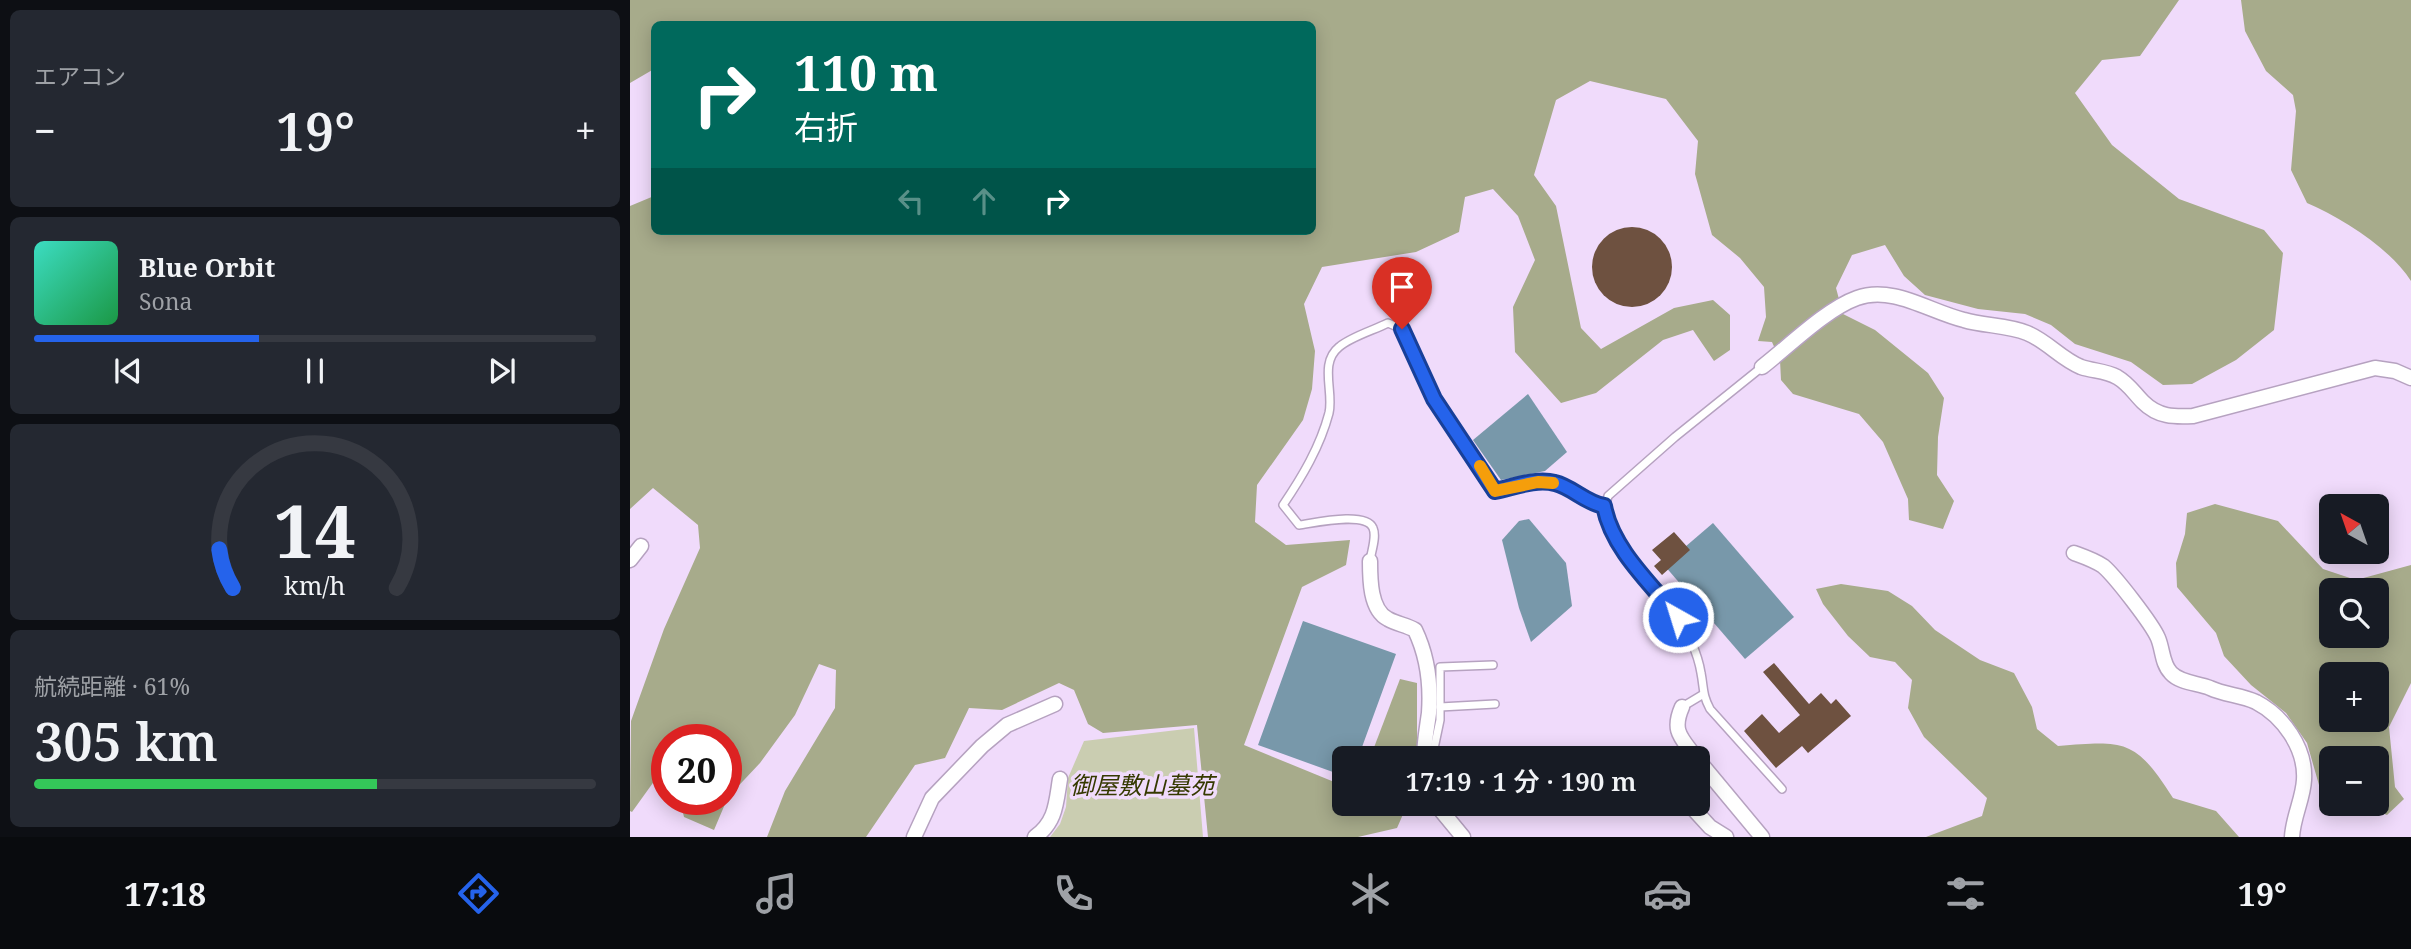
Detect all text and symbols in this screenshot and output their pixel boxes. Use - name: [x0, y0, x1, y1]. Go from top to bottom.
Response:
- text: 110 m: [794, 39, 938, 105]
- icon: right: [679, 49, 770, 140]
- text: エアコン: [34, 60, 126, 92]
- text: 19°: [276, 95, 355, 166]
- text: −: [34, 104, 56, 156]
- text: +: [575, 104, 596, 156]
- text: 右折: [794, 105, 858, 148]
- icon: left: [892, 182, 930, 220]
- icon: ahead: [965, 182, 1003, 220]
- icon: right: [1038, 182, 1076, 220]
- text: Blue Orbit: [139, 249, 275, 285]
- pin: [1372, 257, 1432, 329]
- icon: arrive: [1383, 268, 1421, 306]
- text: Sona: [139, 285, 193, 317]
- icon: previous: [109, 352, 147, 390]
- icon: pause: [296, 352, 334, 390]
- icon: next: [483, 352, 521, 390]
- text: 14: [274, 480, 356, 579]
- north arrow: [2319, 494, 2389, 564]
- map controls: [2319, 494, 2389, 816]
- text: km/h: [284, 568, 346, 602]
- button: search: [2319, 578, 2389, 648]
- position arrow: [1641, 580, 1715, 654]
- button: +: [2319, 662, 2389, 732]
- text: 航続距離 · 61%: [34, 670, 190, 702]
- text: 305 km: [34, 705, 218, 776]
- speed limit sign: 20: [651, 724, 742, 815]
- button: −: [2319, 746, 2389, 816]
- text: 17:19 · 1 分 · 190 m: [1405, 763, 1637, 799]
- park label: 御屋敷山墓苑: [1070, 768, 1218, 801]
- icon: directions: [454, 869, 503, 918]
- icon: music: [752, 869, 801, 918]
- icon: phone: [1049, 869, 1098, 918]
- icon: climate: [1346, 869, 1395, 918]
- icon: car: [1643, 869, 1692, 918]
- icon: filters: [1941, 869, 1990, 918]
- text: 17:18: [124, 872, 206, 915]
- text: 19°: [2238, 872, 2287, 915]

